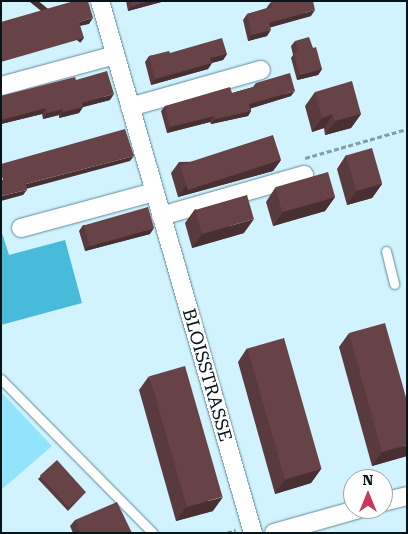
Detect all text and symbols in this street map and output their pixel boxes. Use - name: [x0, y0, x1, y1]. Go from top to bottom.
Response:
- street label: BLOISSTRASSE: [178, 306, 236, 444]
- north arrow: [343, 469, 393, 519]
- text: N: [363, 472, 373, 488]

